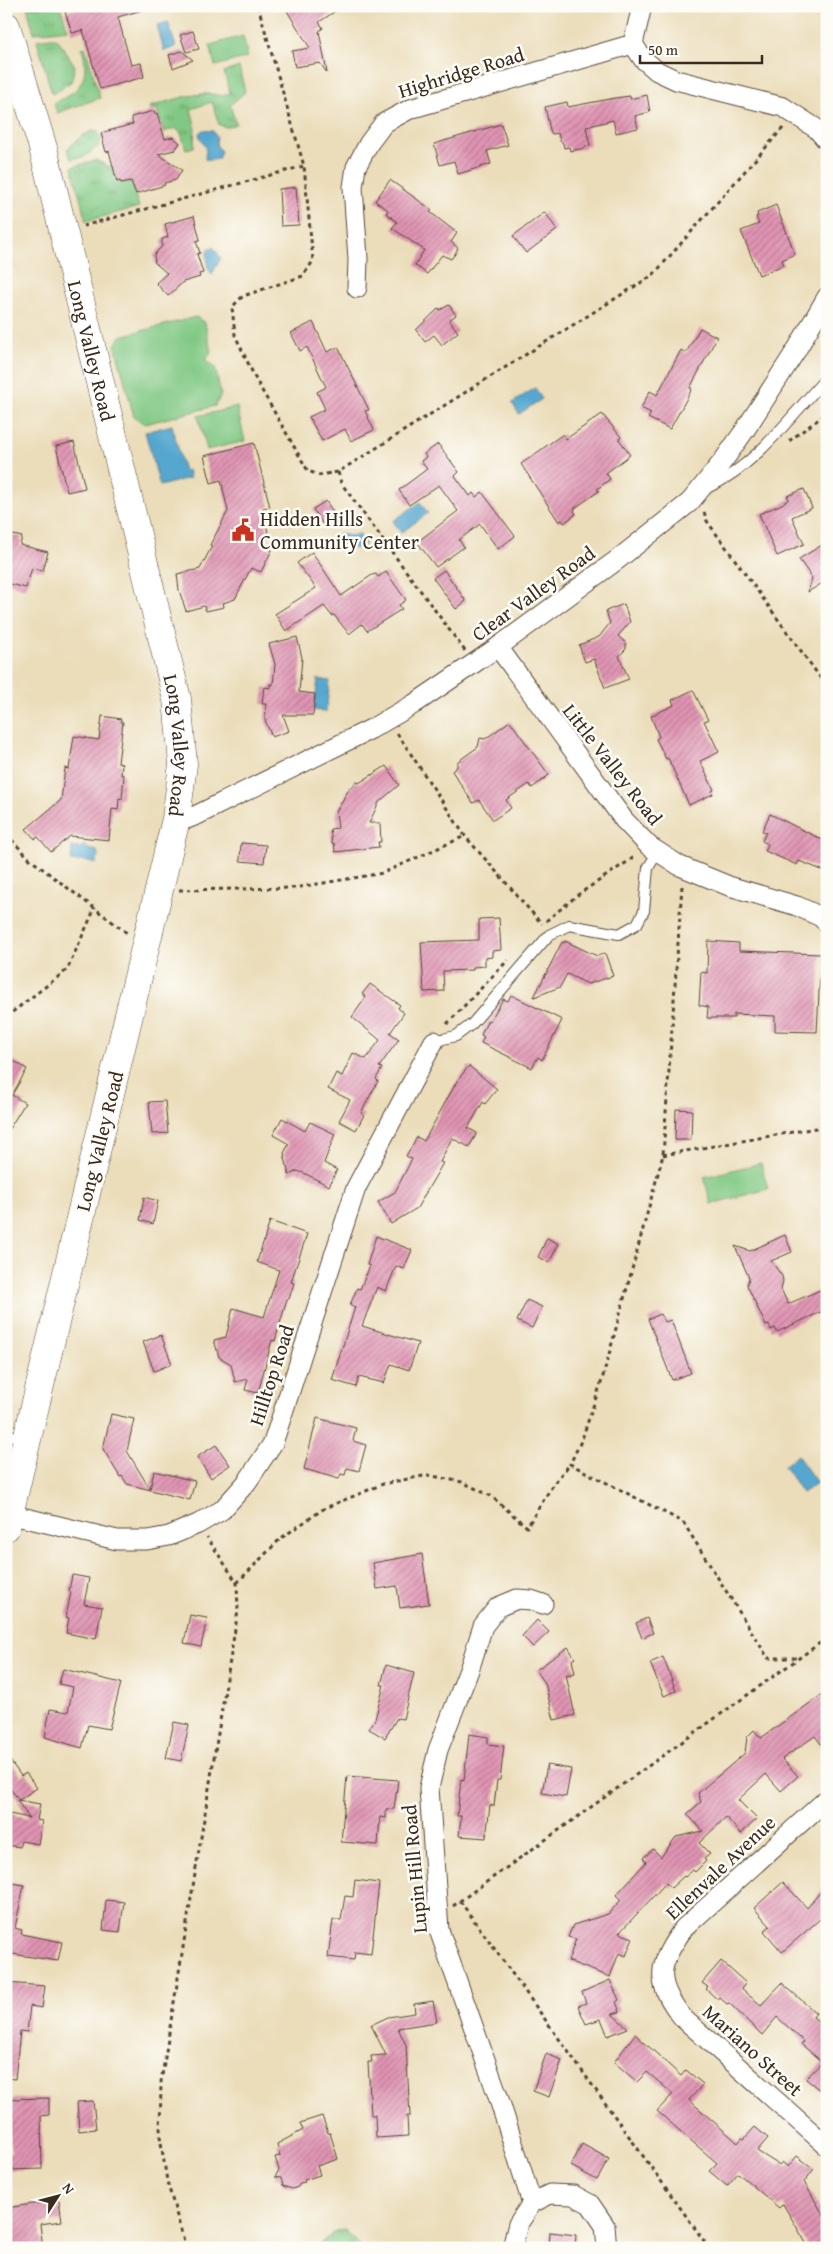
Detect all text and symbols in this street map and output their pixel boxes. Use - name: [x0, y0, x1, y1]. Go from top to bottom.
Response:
- scale bar: [640, 32, 763, 64]
- street label: Highridge Road: [395, 39, 528, 105]
- text: 50 m: [648, 39, 679, 60]
- street label: Long Valley Road: [61, 277, 123, 424]
- place label: Hidden Hills Community Center: [260, 504, 419, 556]
- public building icon: Hidden Hills Community Center: [230, 517, 256, 543]
- street label: Clear Valley Road: [465, 538, 601, 648]
- street label: Long Valley Road: [157, 671, 198, 819]
- street label: Little Valley Road: [556, 697, 670, 831]
- street label: Long Valley Road: [68, 1067, 131, 1214]
- street label: Hilltop Road: [241, 1321, 301, 1429]
- street label: Lupin Hill Road: [394, 1803, 434, 1935]
- street label: Ellenvale Avenue: [658, 1808, 782, 1926]
- street label: Mariano Street: [697, 1997, 809, 2103]
- north arrow: [32, 2172, 82, 2222]
- text: N: [58, 2179, 80, 2199]

